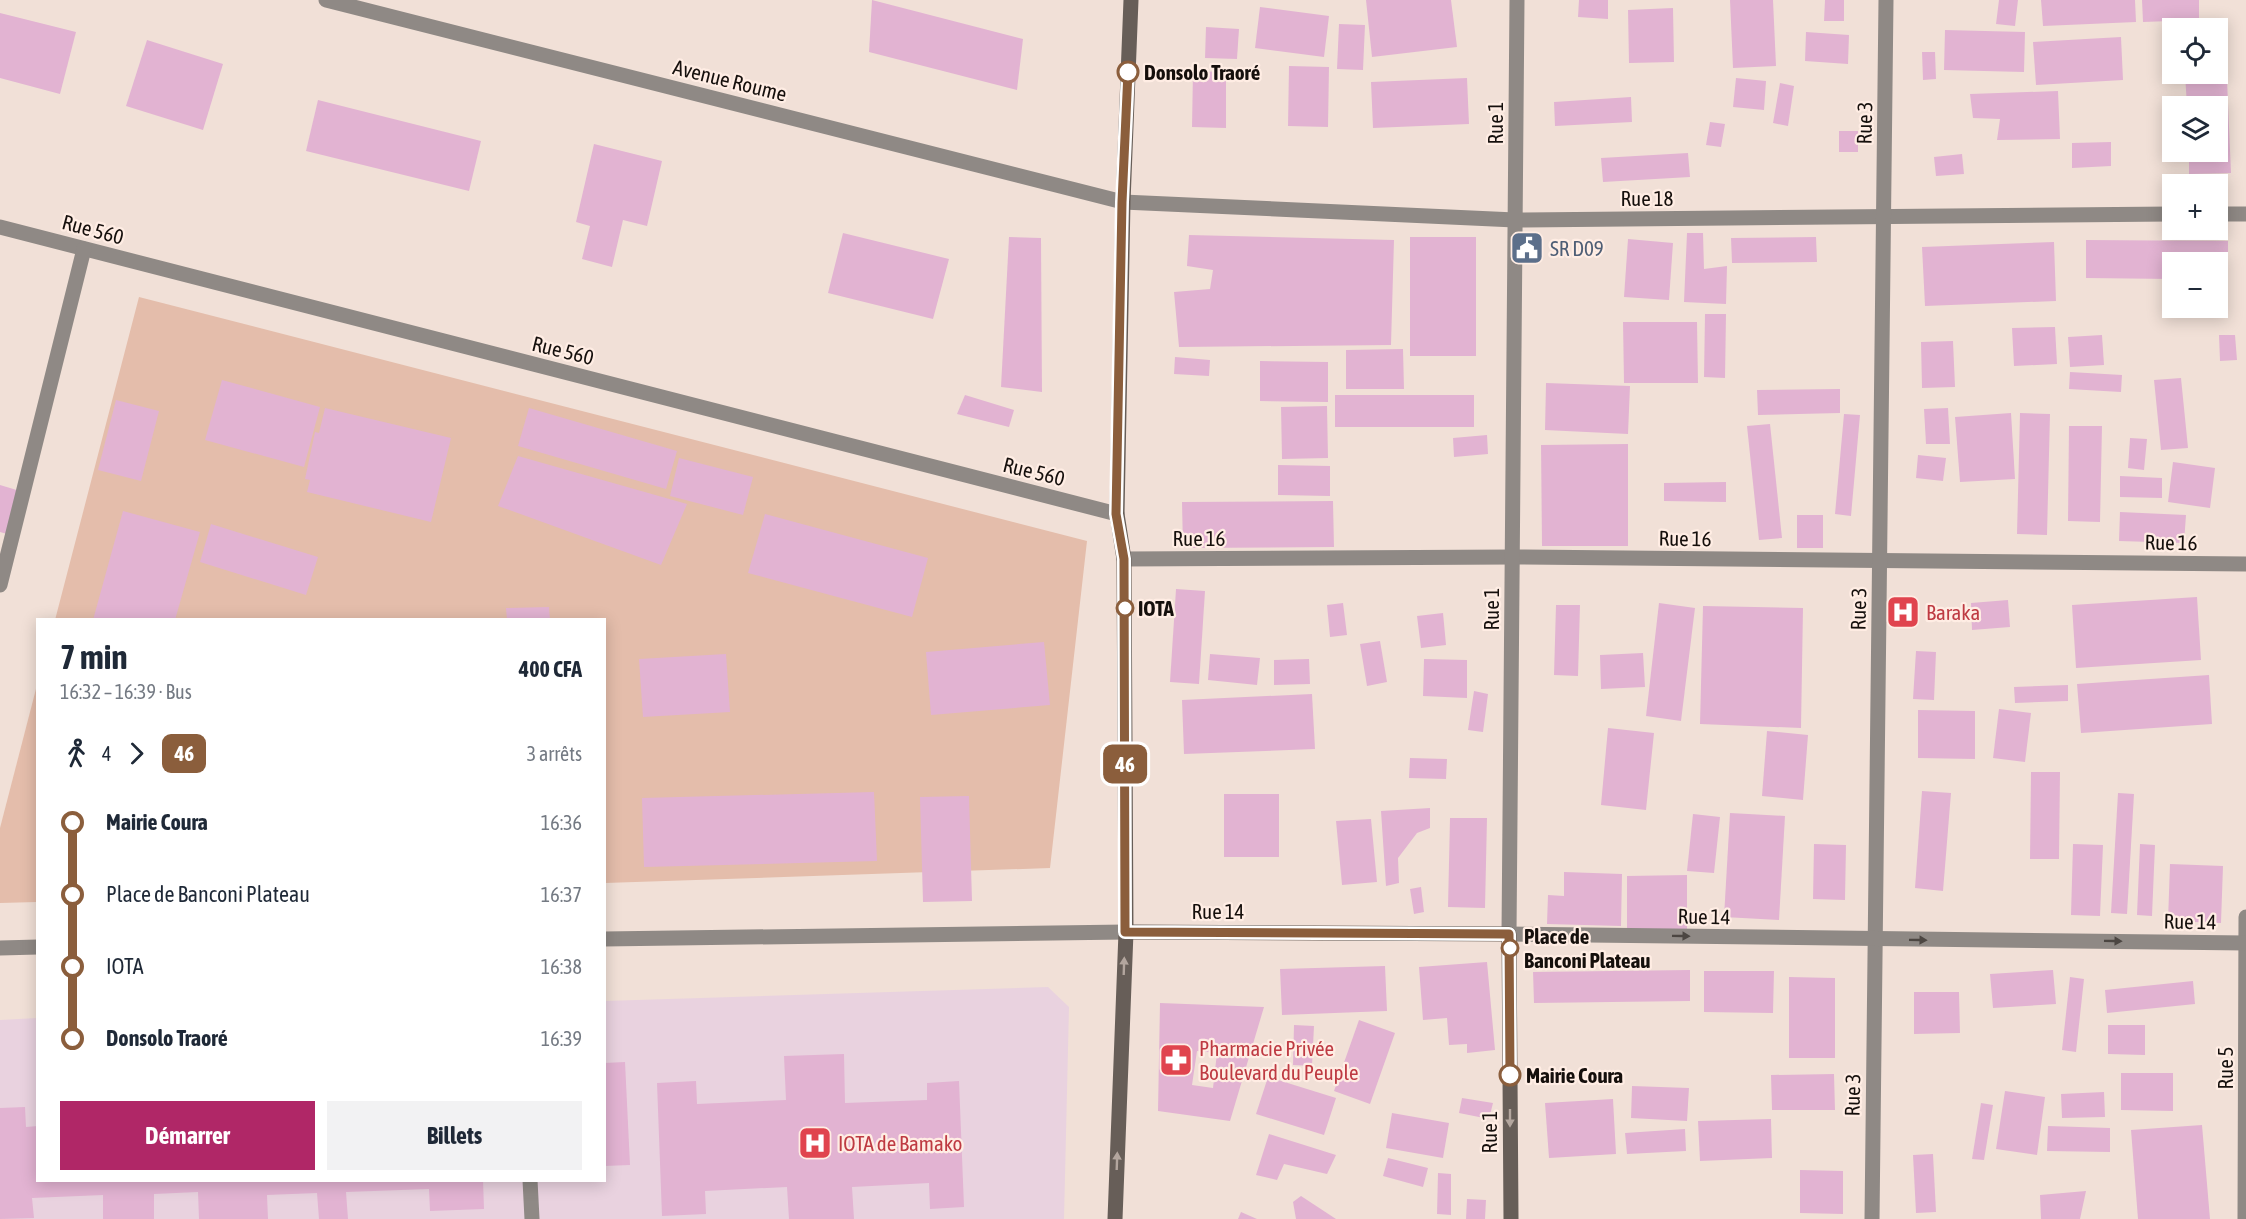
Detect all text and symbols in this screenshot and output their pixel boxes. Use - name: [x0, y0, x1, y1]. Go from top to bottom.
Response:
- map controls: [2162, 18, 2228, 318]
- button: locate: [2162, 18, 2228, 84]
- street label: Avenue Roume: [671, 54, 789, 106]
- place label: Donsolo Traoré: [1144, 60, 1260, 84]
- marker: Donsolo Traoré: [1117, 61, 1139, 83]
- button: layers: [2162, 96, 2228, 162]
- street label: Rue 3: [1852, 101, 1876, 145]
- street label: Rue 1: [1483, 102, 1507, 144]
- button: +: [2162, 174, 2228, 240]
- street label: Rue 18: [1621, 186, 1674, 210]
- street label: Rue 560: [60, 209, 126, 249]
- public building icon: SR D09: [1509, 230, 1545, 266]
- place label: SR D09: [1550, 236, 1604, 260]
- button: −: [2162, 252, 2228, 318]
- street label: Rue 560: [530, 331, 596, 369]
- street label: Rue 560: [1001, 452, 1067, 490]
- street label: Rue 16: [1173, 526, 1226, 550]
- street label: Rue 16: [1658, 526, 1712, 550]
- street label: Rue 16: [2144, 530, 2198, 554]
- street label: Rue 3: [1846, 587, 1870, 631]
- street label: Rue 1: [1479, 588, 1503, 630]
- hospital icon: Baraka: [1885, 594, 1921, 630]
- place label: IOTA: [1138, 596, 1175, 620]
- marker: IOTA: [1116, 599, 1134, 617]
- place label: Baraka: [1926, 600, 1980, 624]
- text: 7 min: [60, 638, 127, 676]
- text: 400 CFA: [519, 656, 582, 682]
- text: 16:32 – 16:39 · Bus: [60, 680, 192, 703]
- icon: walk: [60, 737, 93, 770]
- icon: forward: [120, 737, 153, 770]
- text: 46: [174, 741, 194, 765]
- text: 4: [102, 742, 111, 765]
- text: 3 arrêts: [527, 742, 582, 765]
- line badge: 46: [1098, 744, 1152, 783]
- text: 46: [1115, 752, 1135, 776]
- text: Mairie Coura: [106, 809, 208, 835]
- text: 16:36: [541, 811, 582, 834]
- text: Place de Banconi Plateau: [106, 881, 310, 907]
- text: 16:37: [541, 883, 582, 906]
- street label: Rue 14: [1192, 899, 1245, 923]
- street label: Rue 14: [1677, 904, 1731, 928]
- street label: Rue 14: [2163, 909, 2217, 933]
- place label: Place de Banconi Plateau: [1524, 924, 1650, 972]
- one-way arrow: [1672, 931, 1691, 941]
- one-way arrow: [1909, 935, 1928, 945]
- one-way arrow: [2104, 937, 2123, 946]
- marker: Place de Banconi Plateau: [1501, 939, 1519, 957]
- text: IOTA: [106, 953, 144, 979]
- text: 16:38: [541, 955, 582, 978]
- one-way arrow: [1120, 956, 1129, 975]
- text: Donsolo Traoré: [106, 1025, 228, 1051]
- text: 16:39: [541, 1027, 582, 1050]
- place label: Pharmacie Privée Boulevard du Peuple: [1199, 1036, 1358, 1084]
- pharmacy icon: Pharmacie Privée Boulevard du Peuple: [1158, 1042, 1194, 1078]
- street label: Rue 5: [2213, 1047, 2237, 1089]
- place label: Mairie Coura: [1526, 1063, 1623, 1087]
- marker: Mairie Coura: [1499, 1064, 1521, 1086]
- street label: Rue 3: [1840, 1073, 1864, 1117]
- button: Démarrer: [60, 1101, 315, 1170]
- button: Billets: [327, 1101, 582, 1170]
- one-way arrow: [1505, 1109, 1515, 1128]
- street label: Rue 1: [1477, 1111, 1501, 1153]
- hospital icon: IOTA de Bamako: [797, 1125, 833, 1161]
- place label: IOTA de Bamako: [838, 1131, 962, 1155]
- one-way arrow: [1112, 1151, 1122, 1170]

